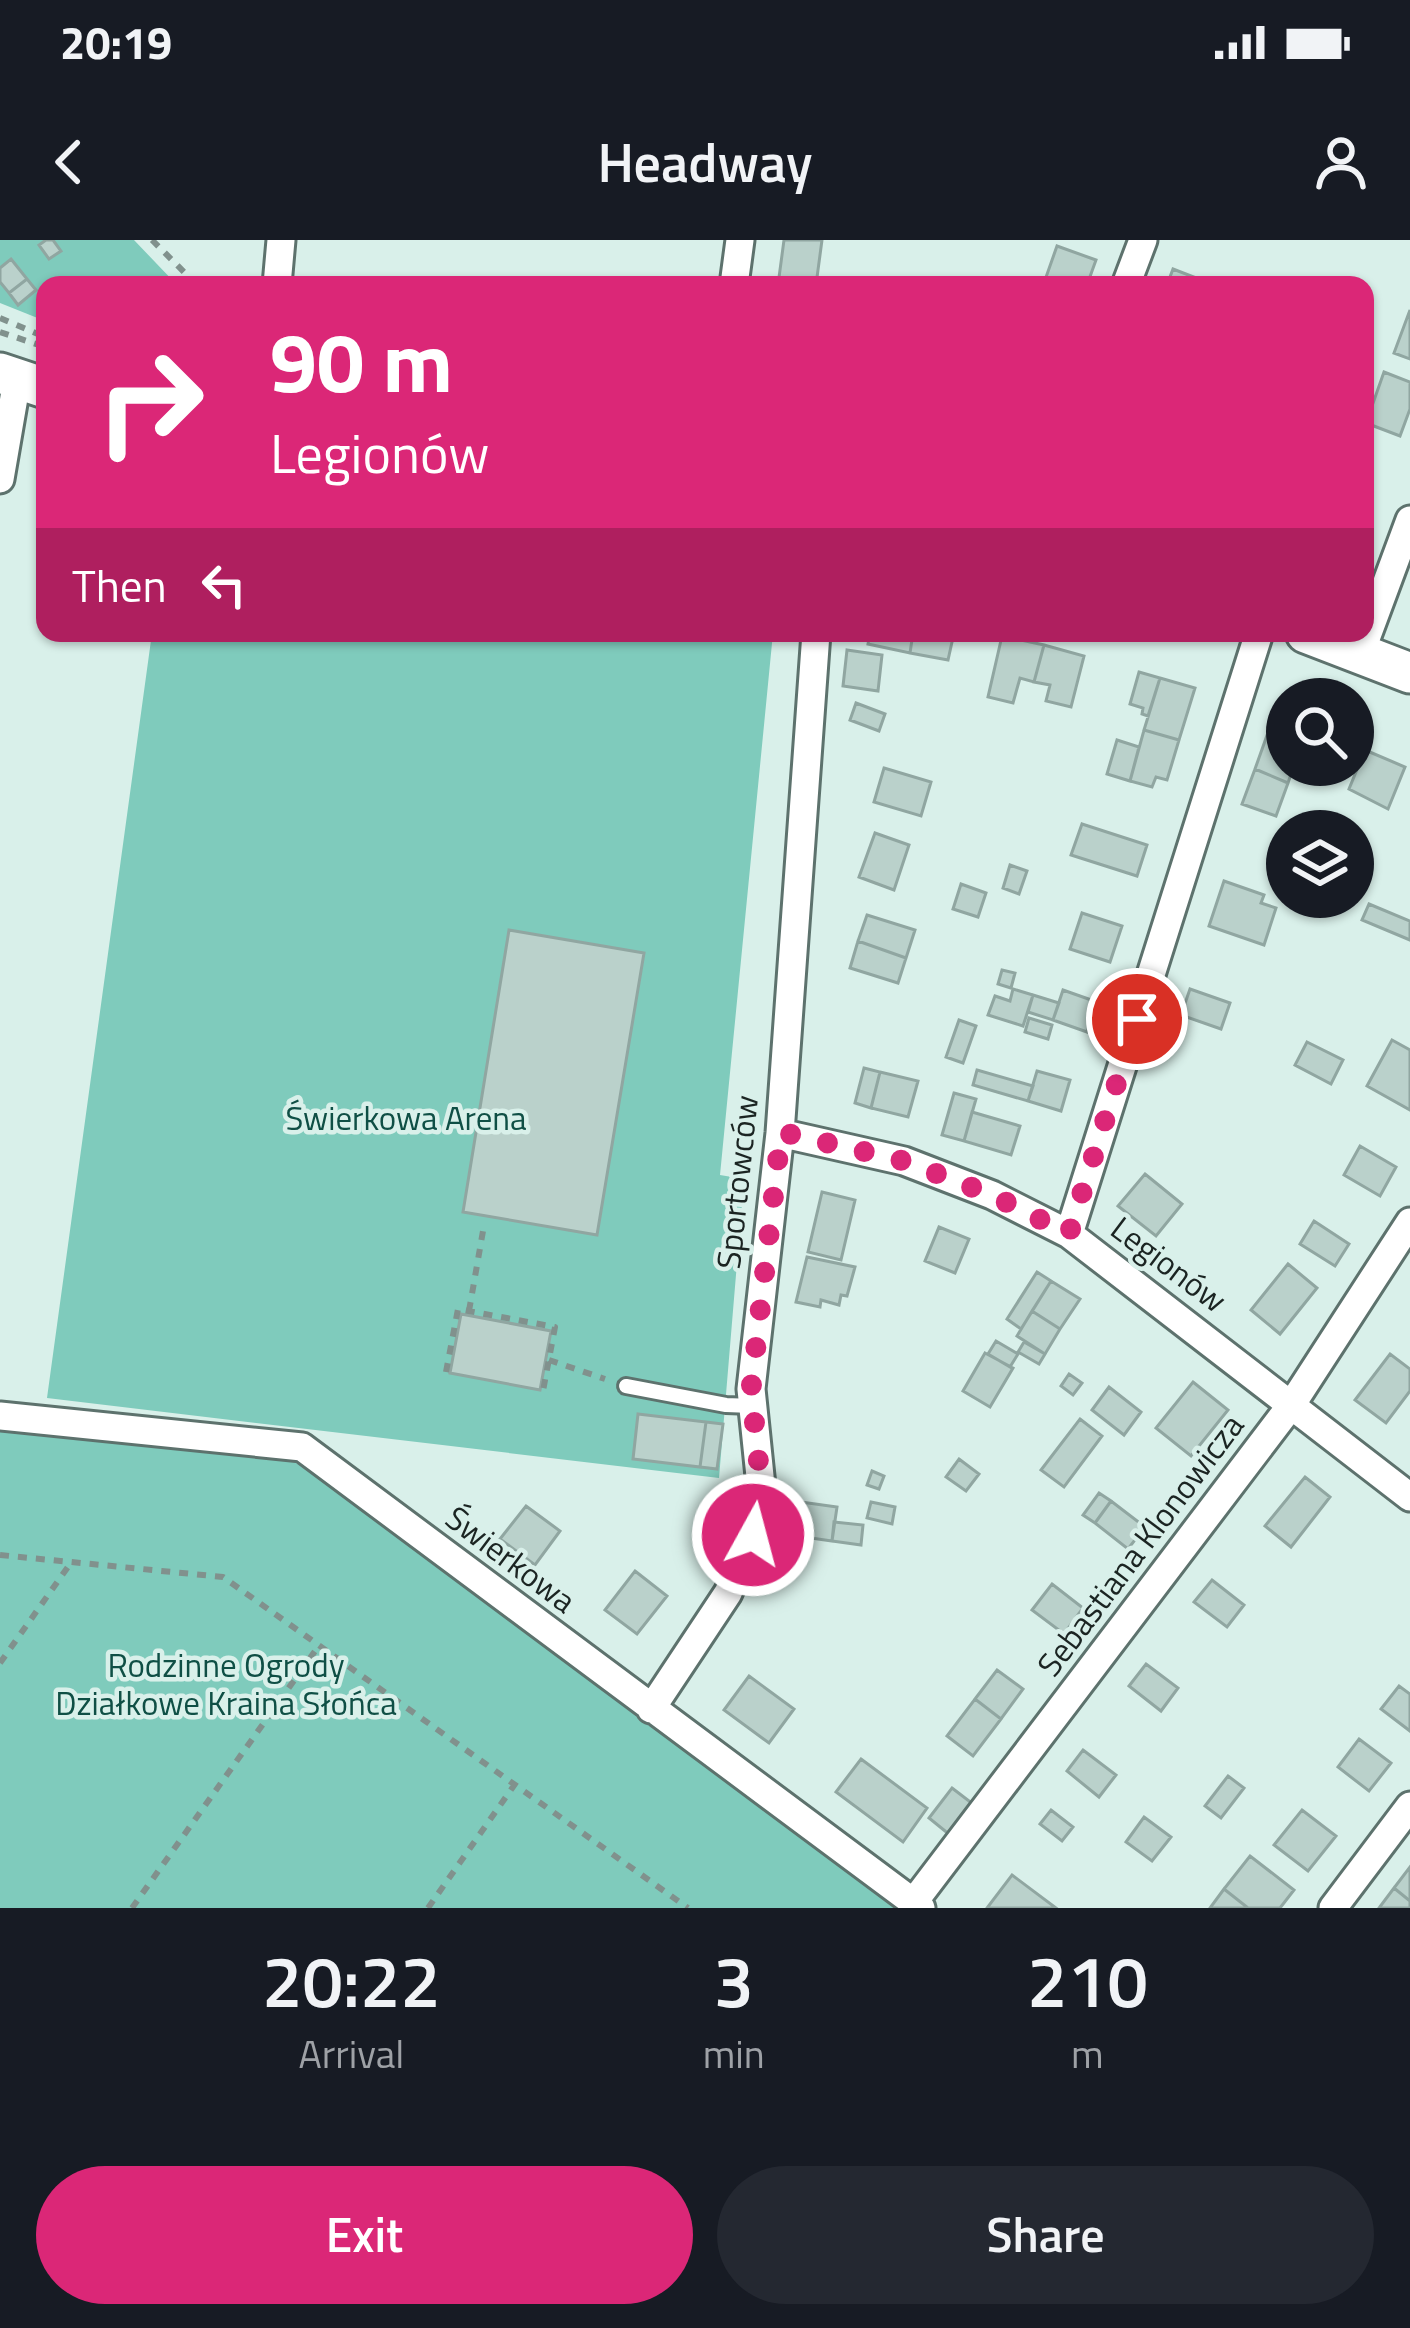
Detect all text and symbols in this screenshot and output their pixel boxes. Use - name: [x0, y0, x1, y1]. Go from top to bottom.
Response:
- text: 20:19: [60, 8, 172, 76]
- text: Headway: [597, 121, 813, 203]
- icon: back: [36, 129, 102, 195]
- icon: person: [1308, 129, 1374, 195]
- text: 90 m: [270, 297, 453, 425]
- icon: right: [72, 324, 228, 480]
- text: Legionów: [270, 412, 489, 494]
- text: Then: [72, 551, 167, 619]
- icon: left: [191, 552, 257, 618]
- map controls: [1266, 678, 1374, 918]
- button: search: [1266, 678, 1374, 786]
- button: layers: [1266, 810, 1374, 918]
- pin: [1086, 968, 1188, 1070]
- icon: arrive: [1104, 986, 1170, 1052]
- park label: Świerkowa Arena: [285, 1093, 527, 1143]
- street label: Sportowców: [703, 1093, 771, 1271]
- street label: Legionów: [1100, 1204, 1238, 1324]
- street label: Sebastiana Klonowicza: [1024, 1403, 1256, 1687]
- position arrow: [690, 1472, 816, 1598]
- street label: Świerkowa: [435, 1493, 587, 1625]
- park label: Rodzinne Ogrody Działkowe Kraina Słońca: [55, 1640, 397, 1728]
- text: 20:22: [262, 1925, 441, 2035]
- text: 3: [714, 1925, 754, 2035]
- text: 210: [1027, 1925, 1148, 2035]
- text: Arrival: [298, 2024, 404, 2083]
- text: min: [703, 2024, 765, 2083]
- text: m: [1071, 2024, 1104, 2083]
- button: Exit: [36, 2166, 693, 2304]
- button: Share: [717, 2166, 1374, 2304]

